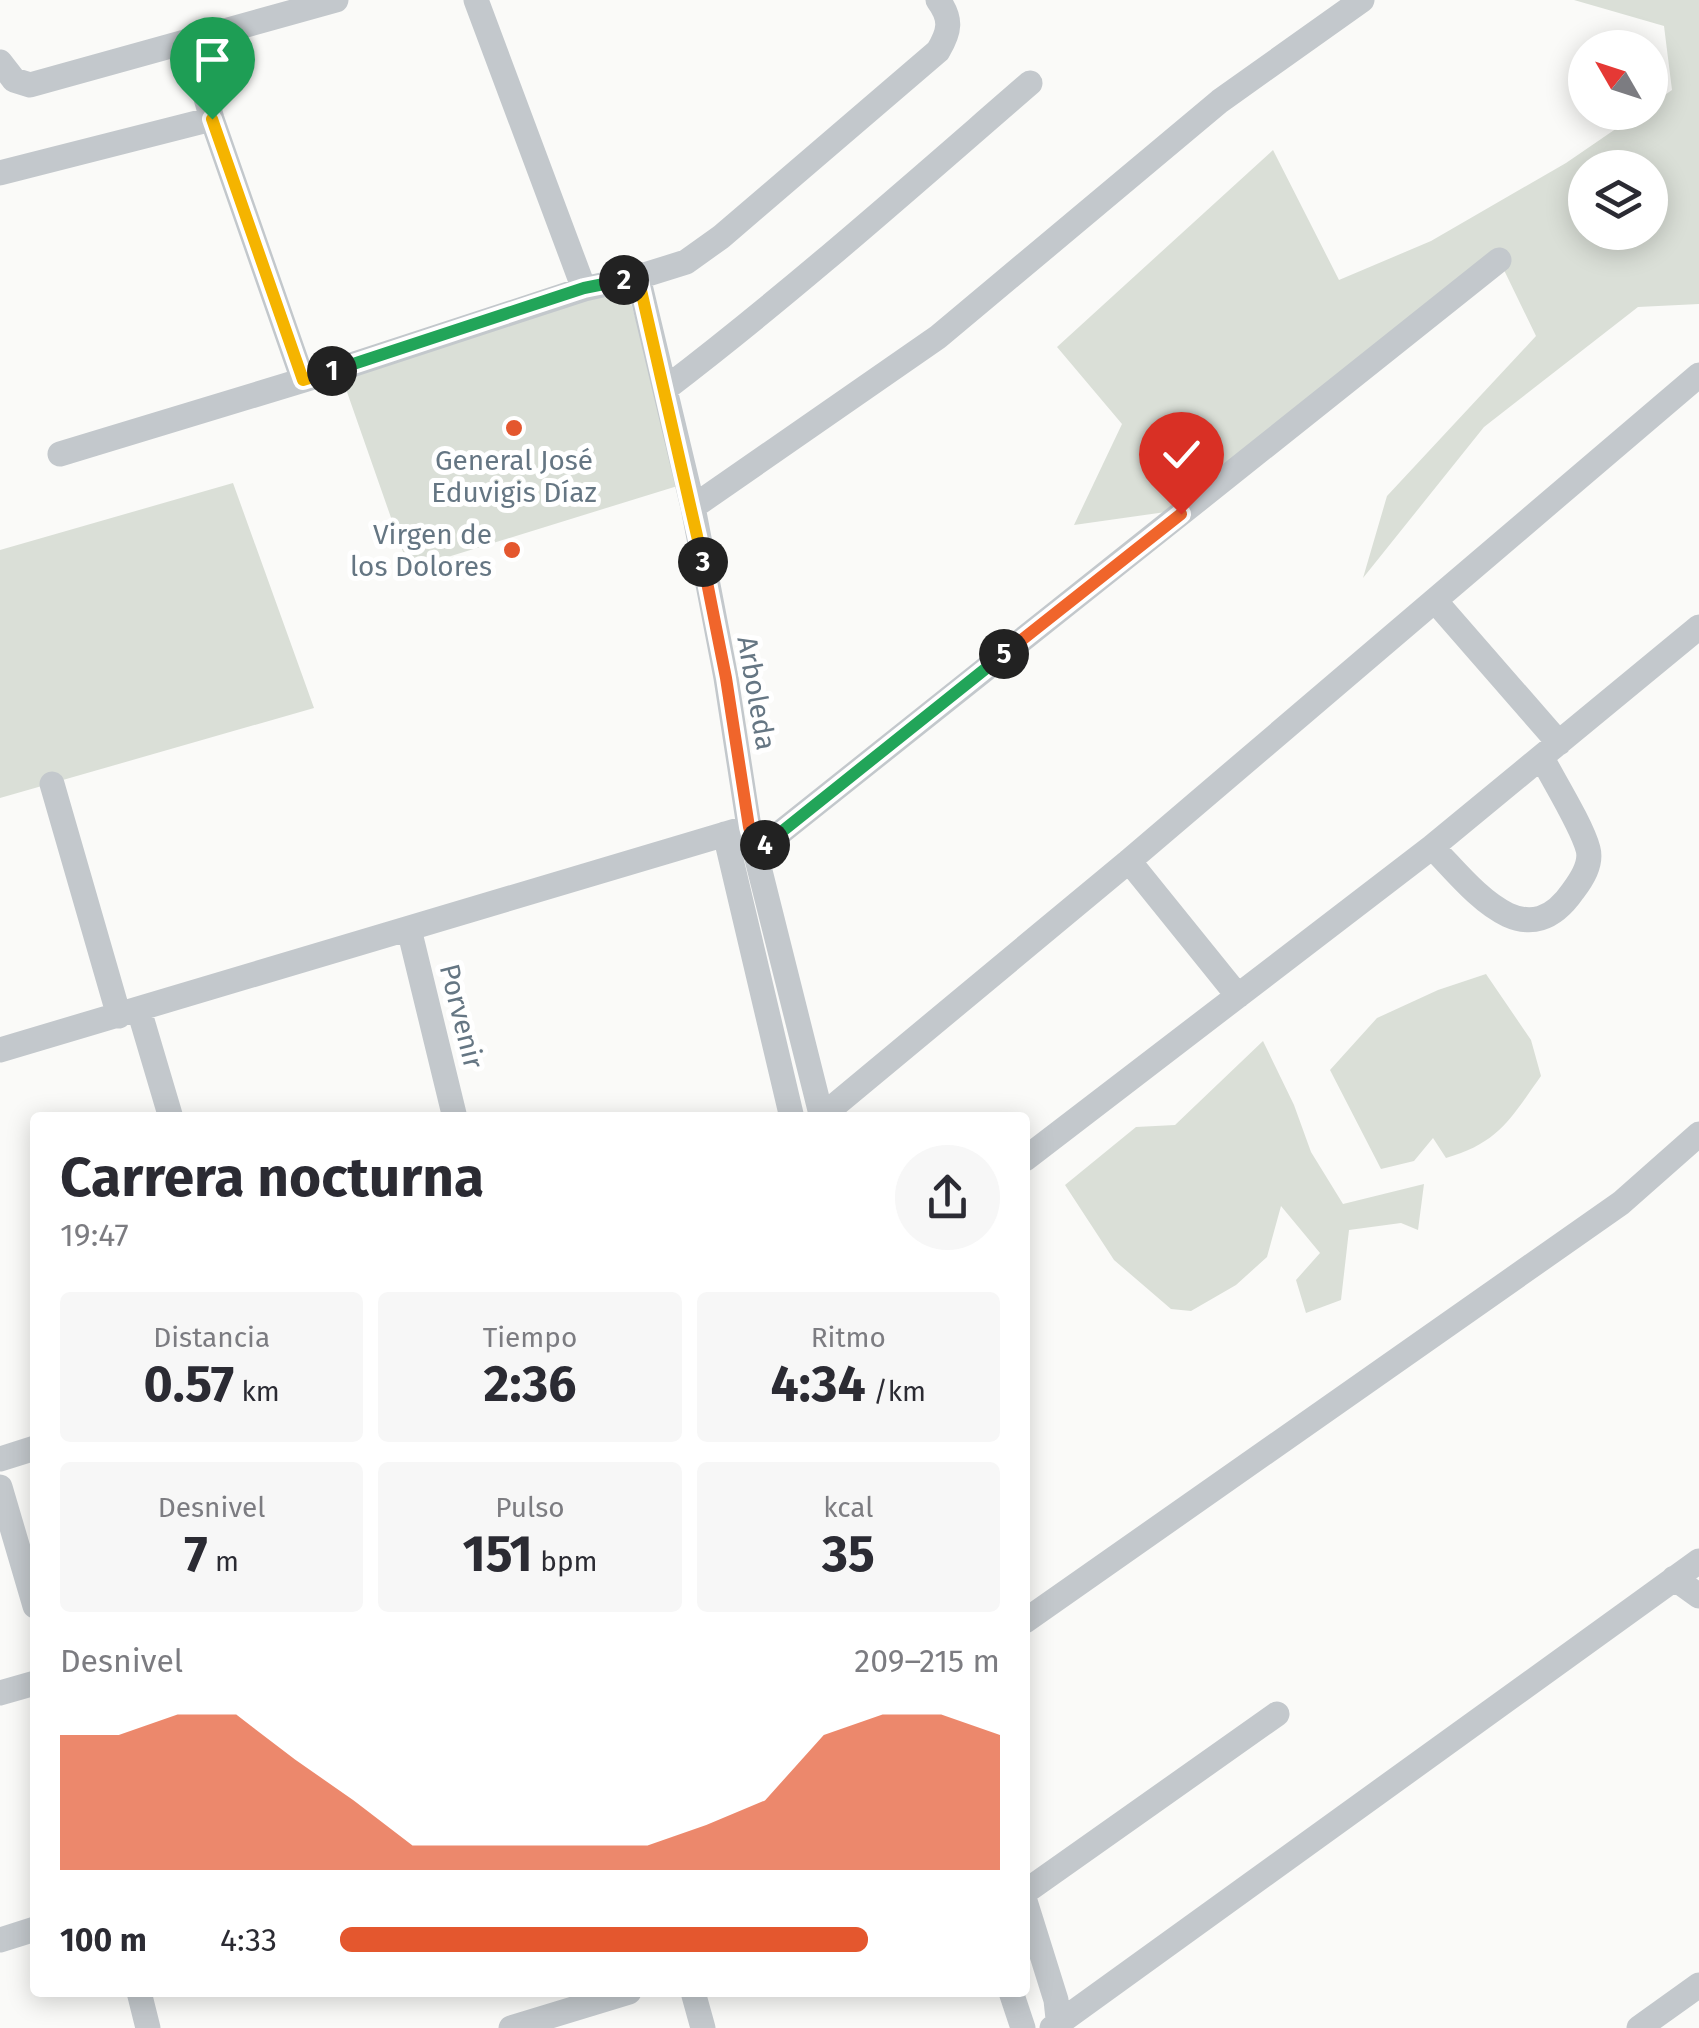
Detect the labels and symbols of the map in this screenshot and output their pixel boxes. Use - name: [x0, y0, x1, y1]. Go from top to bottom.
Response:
- pin: [170, 17, 255, 120]
- north arrow: [1568, 30, 1668, 130]
- pin: 2: [599, 255, 649, 305]
- pin: 1: [307, 346, 357, 396]
- pin: [1139, 412, 1224, 515]
- marker: General José Eduvigis Díaz: [503, 417, 525, 439]
- place label: General José Eduvigis Díaz: [431, 444, 597, 509]
- place label: Virgen de los Dolores: [350, 518, 492, 583]
- pin: 3: [678, 537, 728, 587]
- marker: Virgen de los Dolores: [501, 539, 523, 561]
- pin: 5: [979, 629, 1029, 679]
- street label: Arboleda: [730, 634, 783, 753]
- pin: 4: [740, 820, 790, 870]
- street label: Porvenir: [433, 960, 490, 1072]

